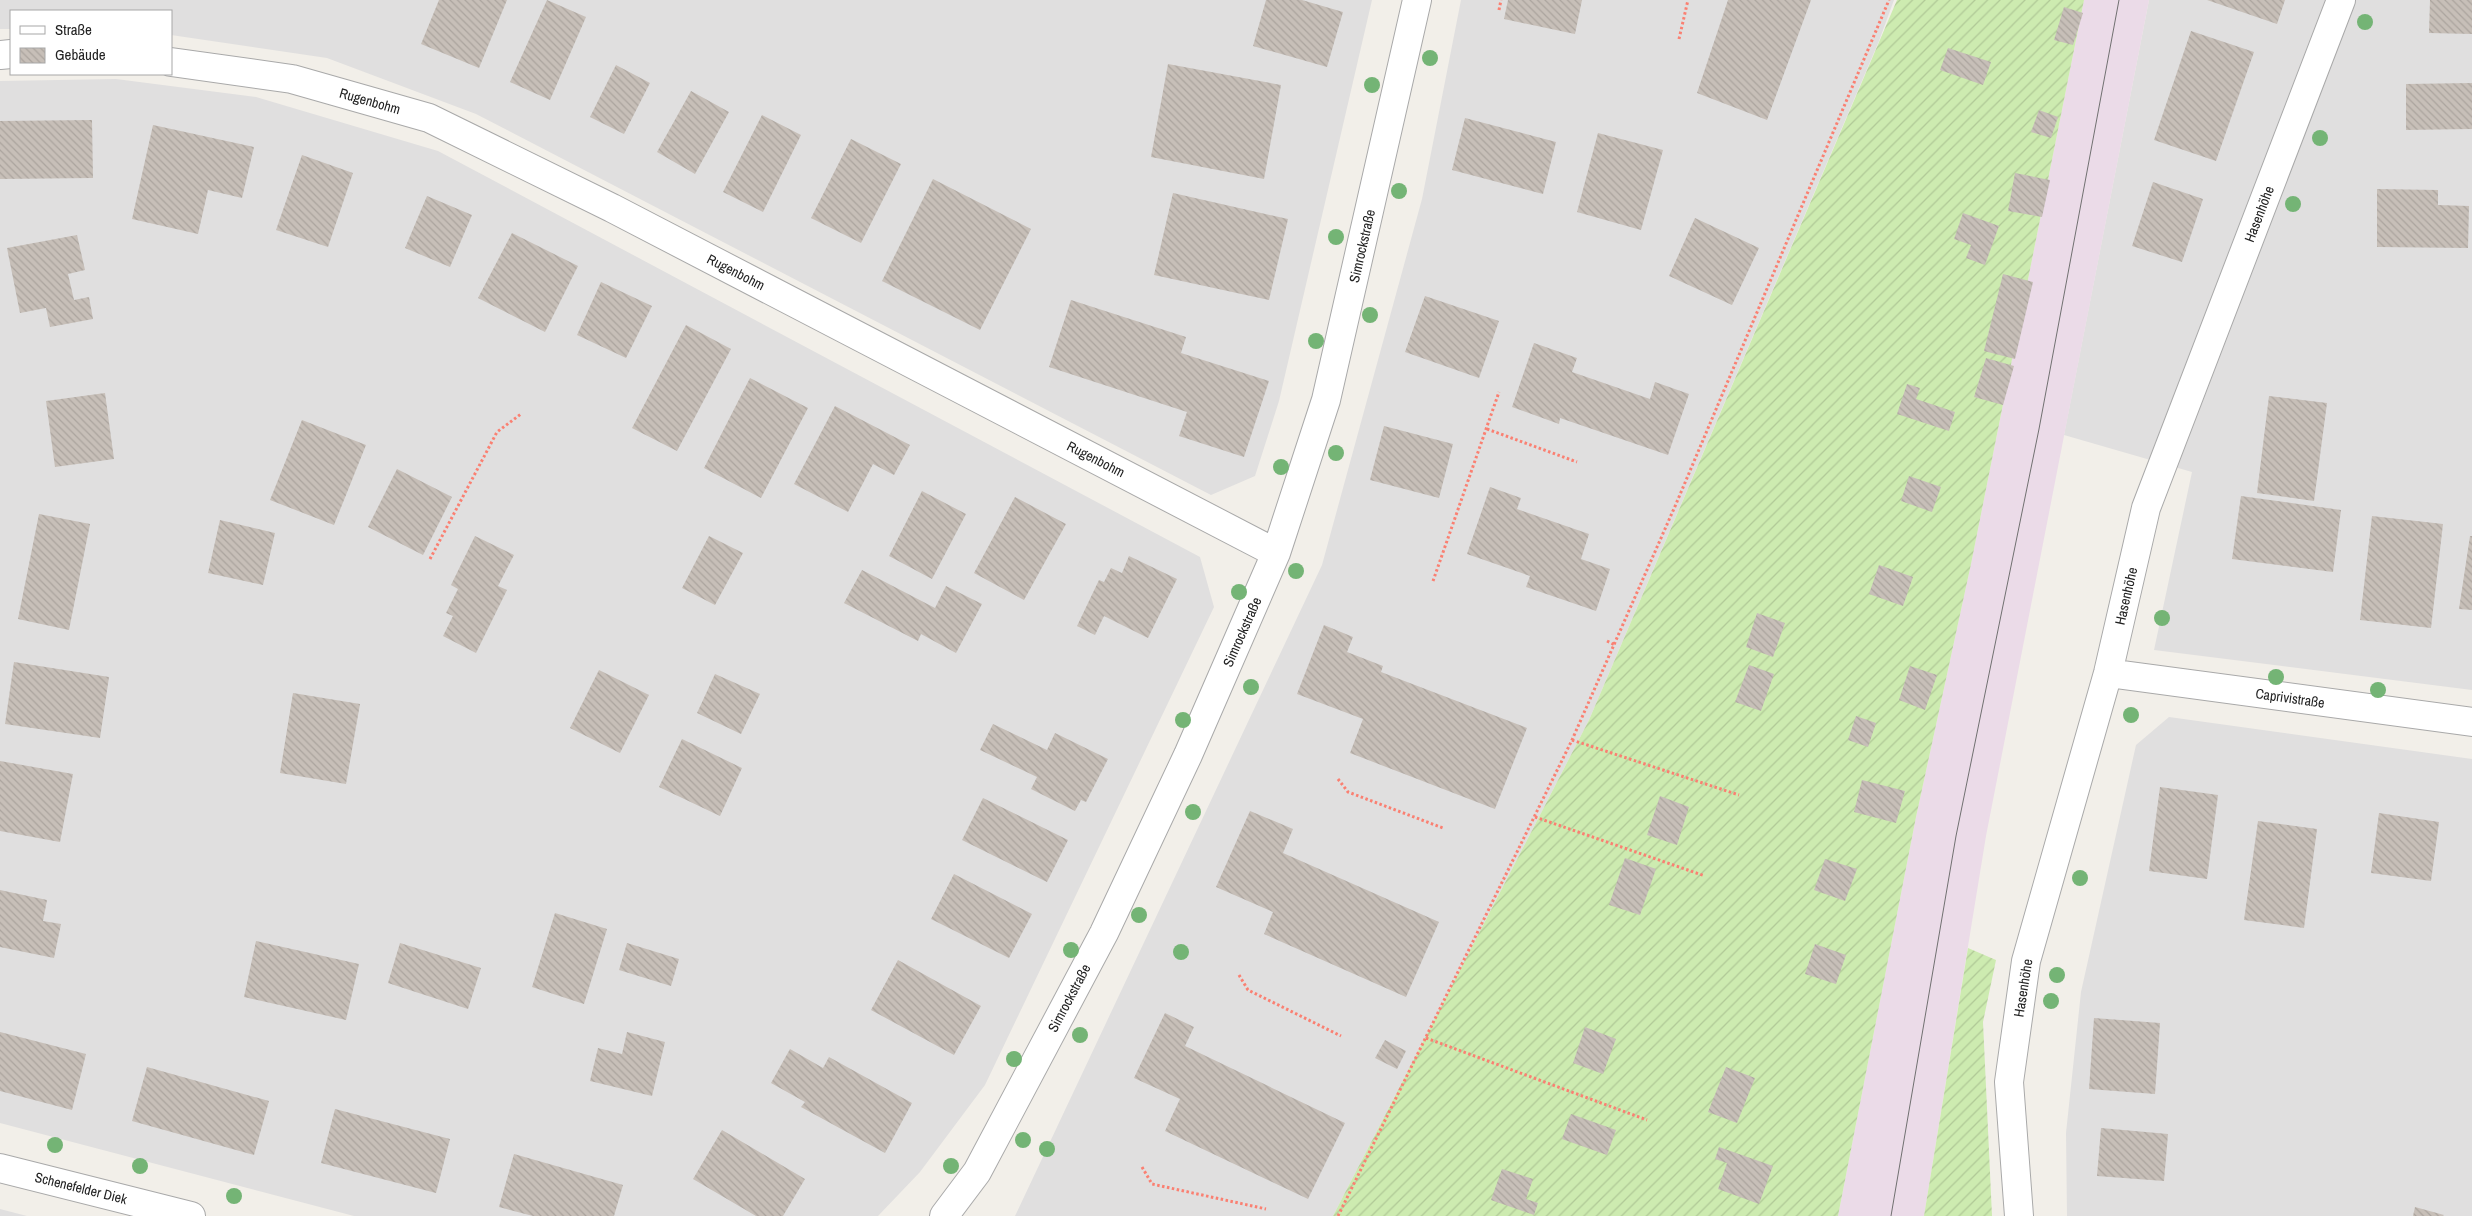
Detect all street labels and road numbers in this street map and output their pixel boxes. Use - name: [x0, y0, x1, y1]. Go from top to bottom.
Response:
- street label: Rugenbohm: [337, 84, 403, 118]
- street label: Hasenhöhe: [2240, 183, 2278, 245]
- street label: Simrockstraße: [1345, 208, 1379, 284]
- street label: Rugenbohm: [704, 250, 768, 294]
- street label: Rugenbohm: [1064, 437, 1128, 481]
- street label: Hasenhöhe: [2111, 565, 2141, 627]
- street label: Simrockstraße: [1219, 594, 1265, 670]
- street label: Caprivistraße: [2254, 684, 2326, 712]
- street label: Hasenhöhe: [2010, 958, 2036, 1018]
- street label: Simrockstraße: [1044, 961, 1094, 1035]
- street label: Schenefelder Diek: [33, 1168, 129, 1208]

